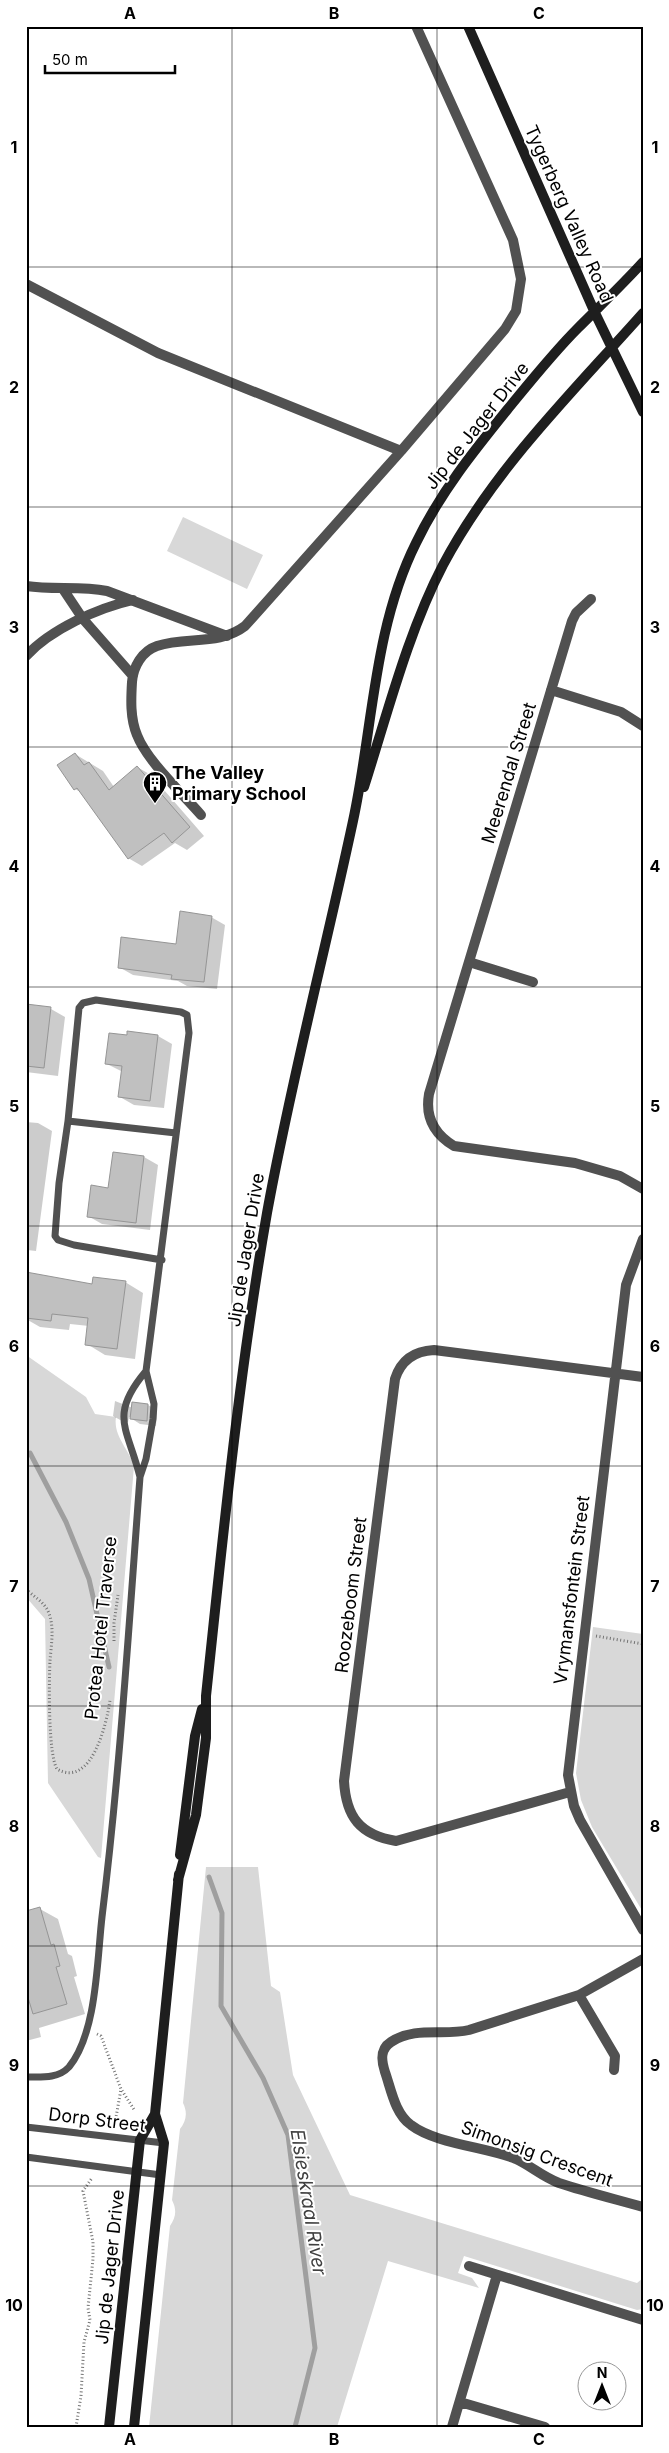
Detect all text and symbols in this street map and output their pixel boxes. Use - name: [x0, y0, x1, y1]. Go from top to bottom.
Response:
- text: A: [124, 3, 136, 23]
- text: B: [329, 3, 339, 23]
- text: C: [533, 3, 545, 23]
- scale bar: [45, 42, 175, 74]
- text: 50 m: [52, 50, 88, 69]
- street label: Tygerberg Valley Road: [521, 122, 618, 306]
- text: 1: [11, 137, 17, 157]
- text: 1: [652, 137, 658, 157]
- street label: Jip de Jager Drive: [420, 358, 533, 494]
- text: 2: [9, 377, 19, 397]
- text: 2: [650, 377, 660, 397]
- text: 3: [9, 617, 19, 637]
- text: 3: [650, 617, 660, 637]
- street label: Meerendal Street: [477, 700, 540, 846]
- place label: The Valley Primary School: [172, 762, 306, 804]
- building icon: The Valley Primary School: [142, 770, 168, 804]
- text: 4: [9, 856, 20, 876]
- text: 4: [650, 856, 661, 876]
- text: 5: [9, 1096, 19, 1116]
- text: 5: [650, 1096, 660, 1116]
- street label: Jip de Jager Drive: [223, 1171, 268, 1328]
- text: 6: [9, 1336, 19, 1356]
- text: 6: [650, 1336, 660, 1356]
- street label: Vrymansfontein Street: [549, 1494, 594, 1686]
- street label: Roozeboom Street: [331, 1516, 371, 1674]
- street label: Protea Hotel Traverse: [80, 1535, 121, 1721]
- text: 7: [9, 1576, 19, 1596]
- text: 7: [650, 1576, 660, 1596]
- text: 8: [9, 1816, 19, 1836]
- text: 8: [650, 1816, 660, 1836]
- text: 9: [9, 2055, 19, 2075]
- text: 9: [650, 2055, 660, 2075]
- street label: Dorp Street: [47, 2103, 147, 2136]
- street label: Simonsig Crescent: [458, 2116, 616, 2191]
- water label: Elsieskraal River: [286, 2127, 332, 2278]
- street label: Jip de Jager Drive: [91, 2188, 128, 2345]
- text: 10: [5, 2295, 23, 2315]
- text: 10: [646, 2295, 664, 2315]
- north arrow: [576, 2360, 626, 2410]
- text: N: [597, 2364, 607, 2381]
- text: A: [124, 2429, 136, 2449]
- text: B: [329, 2429, 339, 2449]
- text: C: [533, 2429, 545, 2449]

